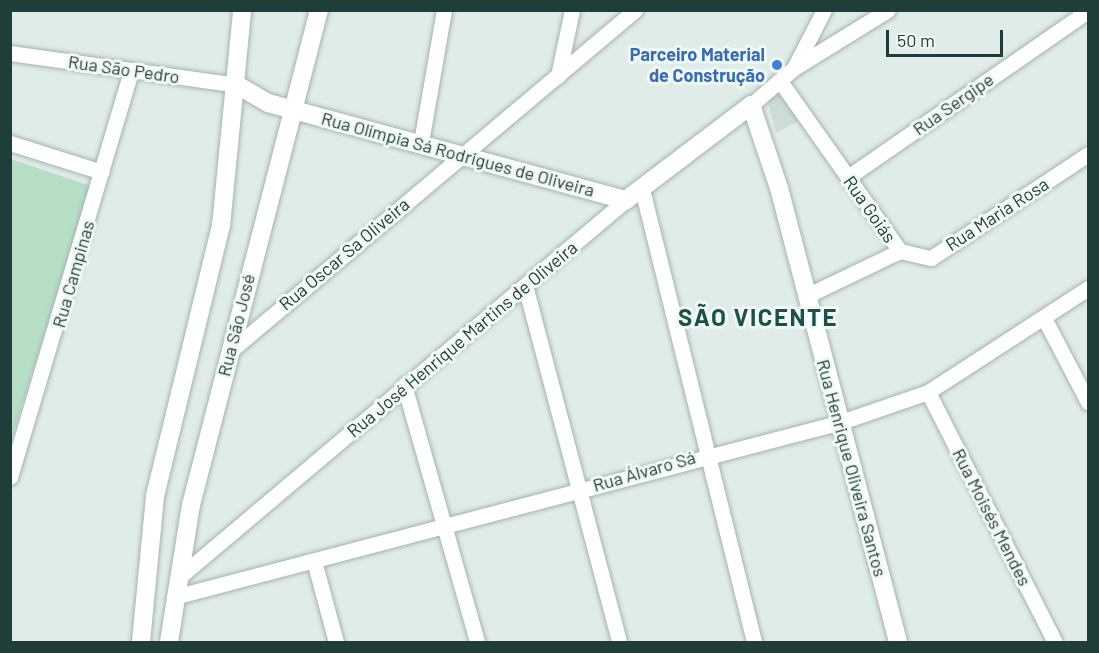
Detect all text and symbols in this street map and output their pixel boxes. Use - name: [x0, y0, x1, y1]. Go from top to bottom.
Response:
- scale bar: [889, 18, 1006, 56]
- text: 50 m: [897, 29, 935, 51]
- place label: Parceiro Material de Construção: [630, 44, 765, 86]
- street label: Rua São Pedro: [67, 50, 181, 88]
- marker: Parceiro Material de Construção: [770, 58, 784, 72]
- street label: Rua Sergipe: [908, 68, 998, 140]
- street label: Rua Olímpia Sá Rodrigues de Oliveira: [319, 107, 597, 201]
- street label: Rua Goiás: [839, 171, 901, 247]
- street label: Rua Maria Rosa: [942, 173, 1052, 255]
- street label: Rua Oscar Sa Oliveira: [274, 193, 414, 315]
- street label: Rua Campinas: [47, 218, 99, 330]
- street label: Rua José Henrique Martins de Oliveira: [343, 236, 581, 442]
- street label: Rua São José: [213, 272, 259, 378]
- district label: SÃO VICENTE: [678, 303, 838, 331]
- street label: Rua Henrique Oliveira Santos: [813, 357, 891, 579]
- street label: Rua Moisés Mendes: [948, 445, 1036, 589]
- street label: Rua Álvaro Sá: [590, 446, 698, 496]

